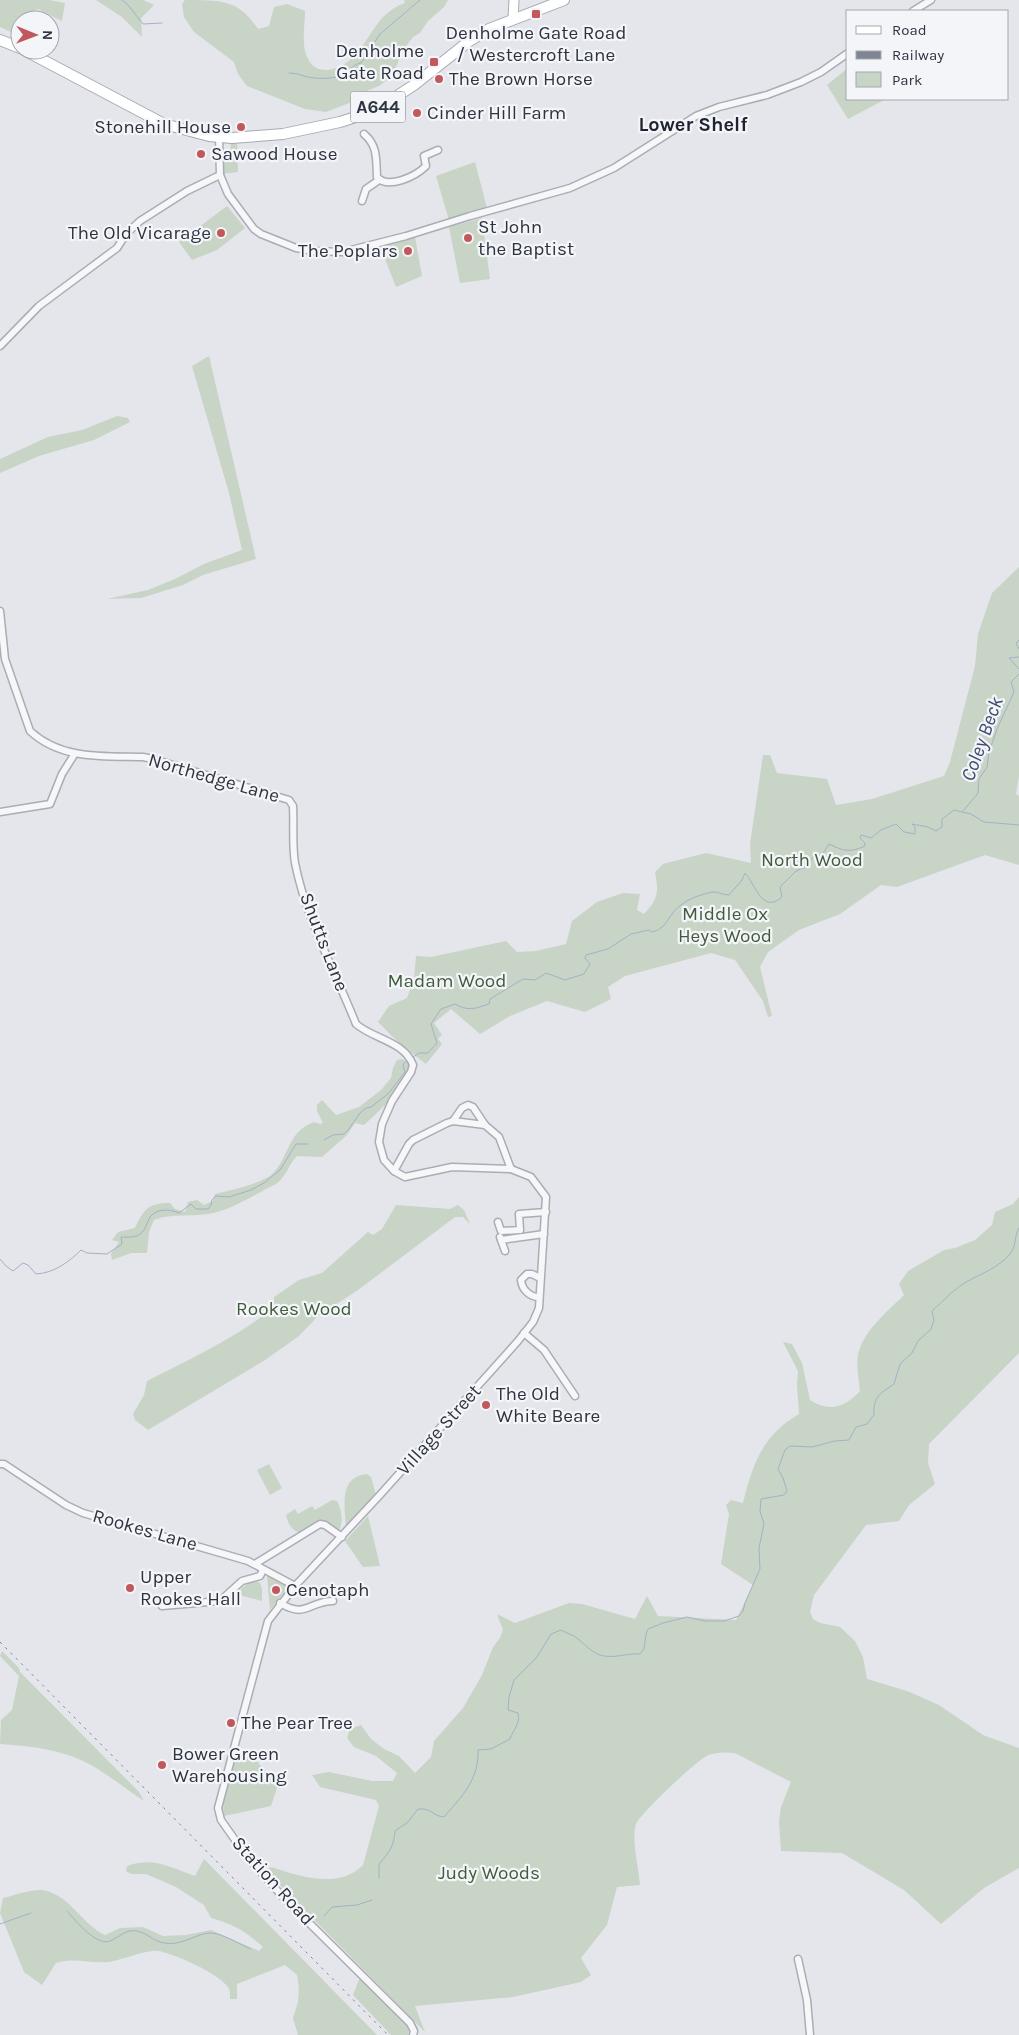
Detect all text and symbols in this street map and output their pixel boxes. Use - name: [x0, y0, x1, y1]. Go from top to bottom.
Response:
- marker: Denholme Gate Road / Westercroft Lane: [530, 8, 542, 20]
- north arrow: [10, 10, 60, 60]
- legend: [846, 10, 1009, 100]
- text: Road: [892, 21, 927, 39]
- place label: Denholme Gate Road / Westercroft Lane: [446, 22, 626, 66]
- text: N: [39, 30, 56, 40]
- place label: Denholme Gate Road: [336, 40, 424, 84]
- text: Railway: [892, 46, 944, 64]
- marker: Denholme Gate Road: [428, 56, 440, 68]
- place label: The Brown Horse: [449, 68, 593, 90]
- text: Park: [892, 71, 922, 89]
- marker: The Brown Horse: [433, 73, 445, 85]
- road number: A644: [350, 91, 406, 122]
- place label: Cinder Hill Farm: [427, 102, 566, 124]
- marker: Cinder Hill Farm: [411, 107, 423, 119]
- district label: Lower Shelf: [638, 113, 748, 136]
- place label: Stonehill House: [94, 116, 231, 138]
- marker: Stonehill House: [235, 121, 247, 133]
- place label: Sawood House: [211, 143, 338, 165]
- marker: Sawood House: [195, 148, 207, 160]
- place label: St John the Baptist: [478, 216, 574, 260]
- place label: The Old Vicarage: [68, 222, 211, 244]
- marker: The Old Vicarage: [215, 227, 227, 239]
- marker: St John the Baptist: [462, 232, 474, 244]
- place label: The Poplars: [298, 240, 398, 262]
- marker: The Poplars: [402, 245, 414, 257]
- water label: Coley Beck: [956, 693, 1008, 784]
- street label: Northedge Lane: [146, 749, 282, 807]
- park label: North Wood: [761, 849, 863, 871]
- street label: Shutts Lane: [295, 890, 353, 994]
- park label: Middle Ox Heys Wood: [678, 903, 772, 947]
- park label: Madam Wood: [388, 970, 506, 992]
- park label: Rookes Wood: [236, 1298, 352, 1320]
- street label: Village Street: [392, 1380, 486, 1480]
- place label: The Old White Beare: [496, 1383, 600, 1427]
- marker: The Old White Beare: [480, 1399, 492, 1411]
- street label: Rookes Lane: [90, 1505, 200, 1555]
- place label: Upper Rookes Hall: [140, 1566, 241, 1610]
- place label: Cenotaph: [286, 1579, 369, 1601]
- marker: Upper Rookes Hall: [124, 1582, 136, 1594]
- marker: Cenotaph: [270, 1584, 282, 1596]
- place label: The Pear Tree: [241, 1712, 353, 1734]
- marker: The Pear Tree: [225, 1717, 237, 1729]
- place label: Bower Green Warehousing: [172, 1743, 287, 1787]
- marker: Bower Green Warehousing: [156, 1759, 168, 1771]
- street label: Station Road: [227, 1832, 319, 1930]
- park label: Judy Woods: [438, 1862, 540, 1884]

